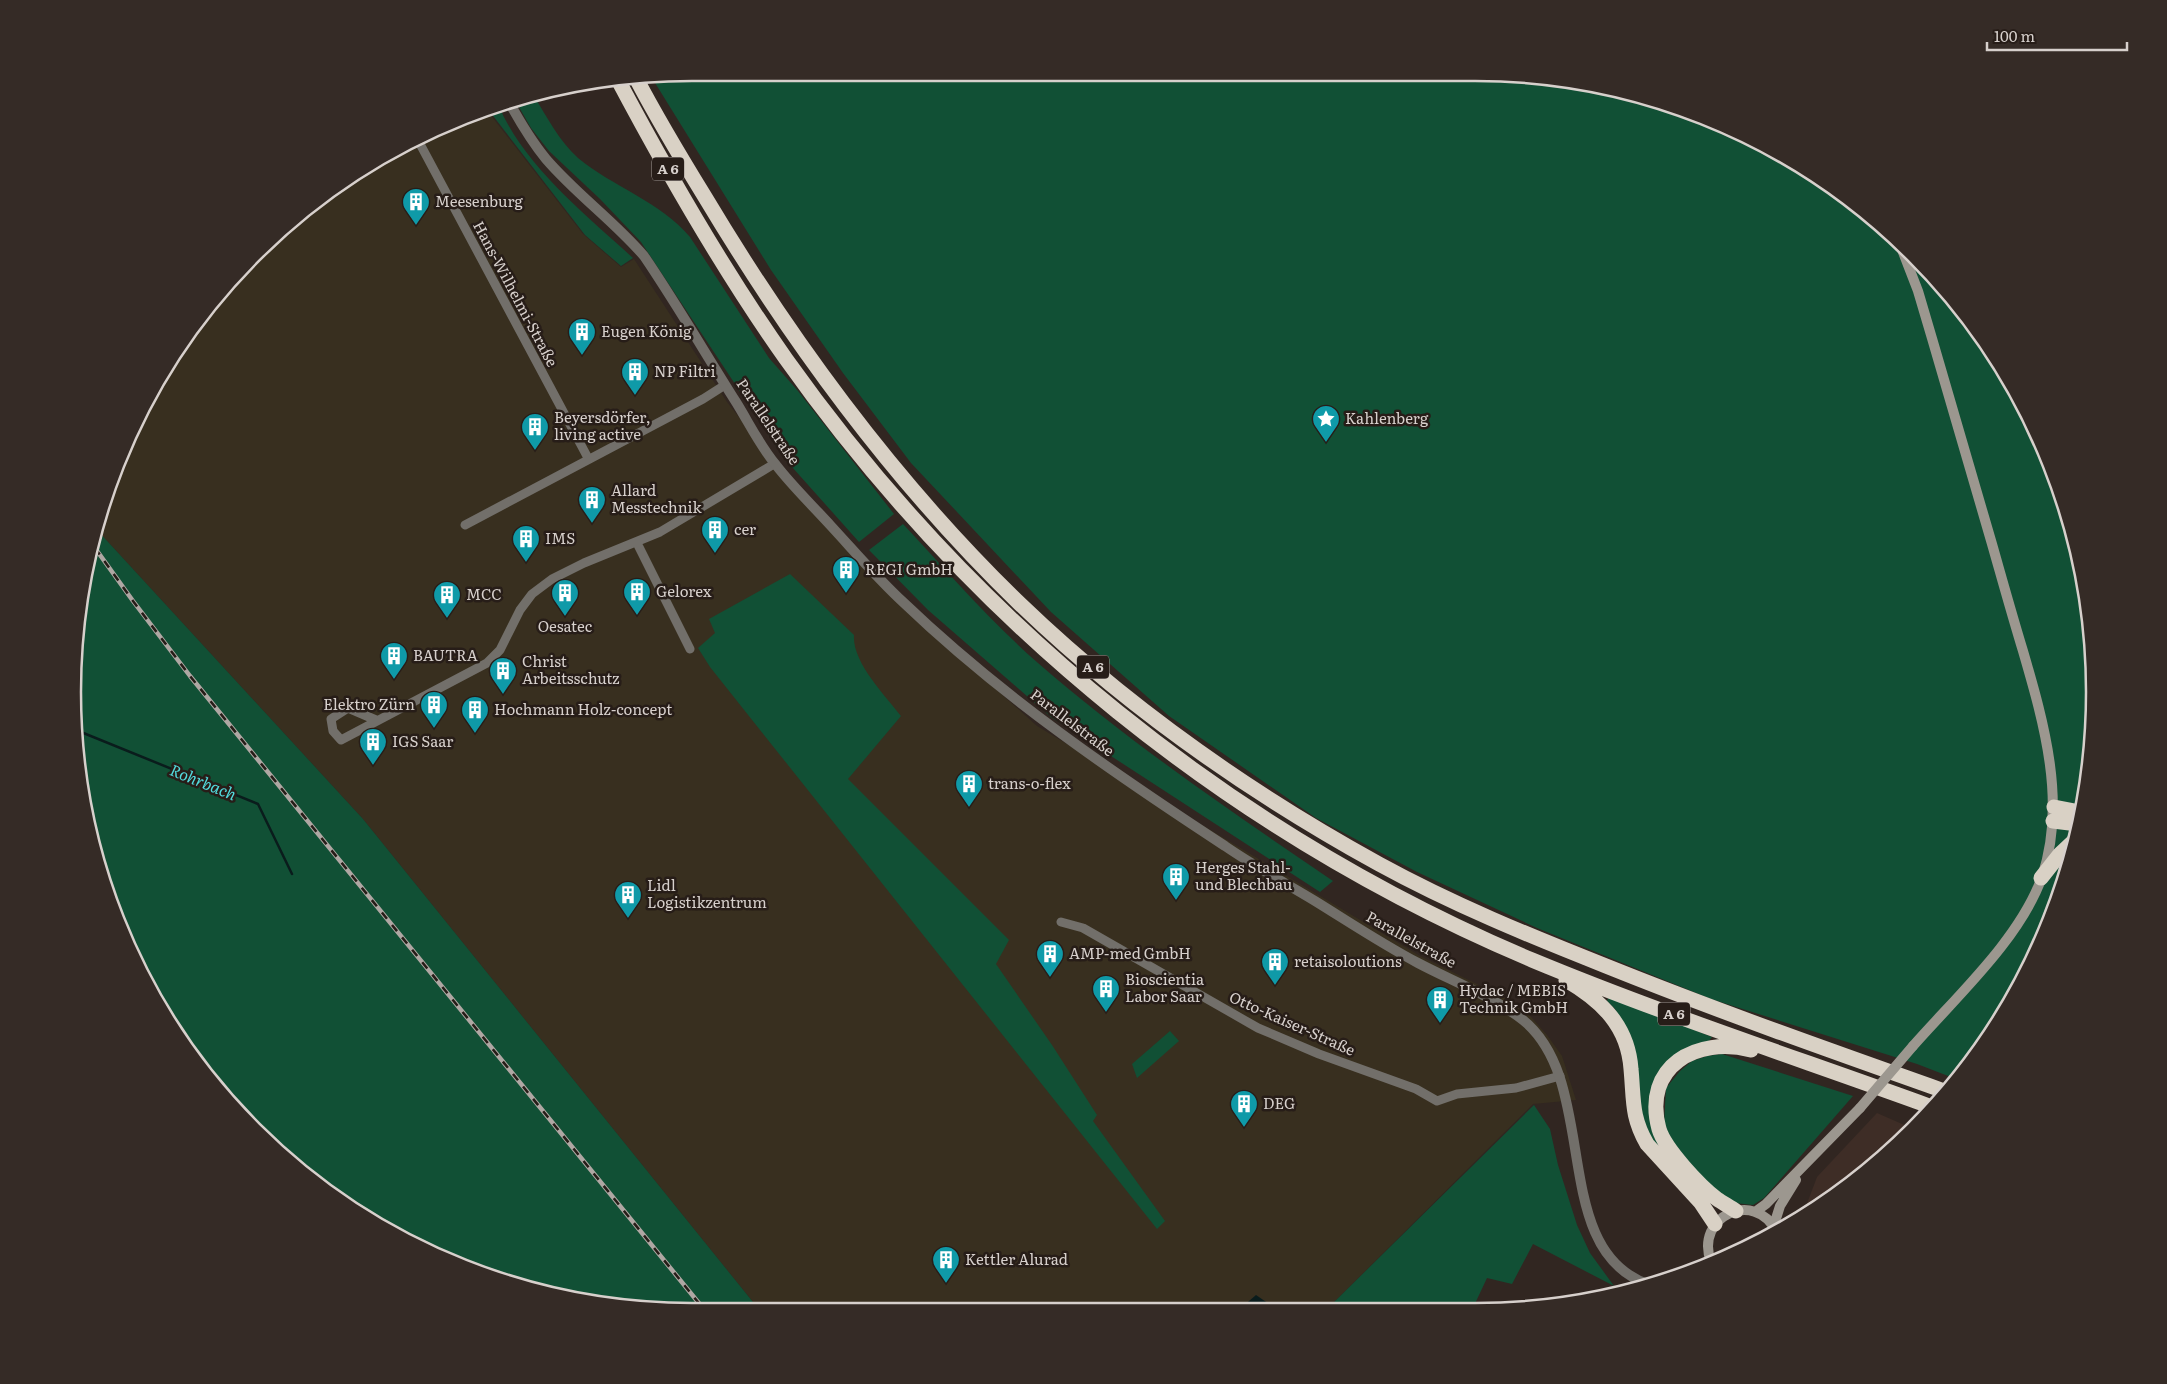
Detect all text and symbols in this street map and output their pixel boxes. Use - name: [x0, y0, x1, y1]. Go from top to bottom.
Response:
- scale bar: [1987, 20, 2127, 52]
- text: 100 m: [1994, 24, 2035, 47]
- road number: A 6: [652, 157, 684, 180]
- building icon: Meesenburg: [401, 187, 431, 226]
- place label: Meesenburg: [435, 189, 524, 212]
- street label: Hans-Wilhelmi-Straße: [468, 216, 565, 371]
- building icon: Eugen König: [567, 317, 597, 356]
- place label: Eugen König: [601, 319, 692, 342]
- building icon: NP Filtri: [620, 357, 650, 396]
- place label: NP Filtri: [654, 359, 715, 382]
- street label: Parallelstraße: [732, 373, 807, 469]
- place icon: Kahlenberg: [1311, 404, 1341, 443]
- place label: Beyersdörfer, living active: [554, 405, 651, 445]
- place label: Kahlenberg: [1345, 406, 1429, 429]
- building icon: Beyersdörfer, living active: [520, 412, 550, 451]
- place label: Allard Messtechnik: [611, 478, 703, 518]
- building icon: Allard Messtechnik: [577, 485, 607, 524]
- building icon: cer: [700, 515, 730, 554]
- place label: cer: [734, 517, 756, 540]
- building icon: IMS: [511, 524, 541, 563]
- place label: IMS: [545, 526, 575, 549]
- building icon: REGI GmbH: [831, 555, 861, 594]
- place label: REGI GmbH: [865, 557, 953, 580]
- building icon: Gelorex: [622, 577, 652, 616]
- building icon: Oesatec: [550, 578, 580, 617]
- place label: Gelorex: [656, 579, 712, 602]
- building icon: MCC: [432, 580, 462, 619]
- place label: MCC: [466, 582, 502, 605]
- place label: Oesatec: [538, 614, 593, 637]
- building icon: BAUTRA: [379, 641, 409, 680]
- place label: BAUTRA: [413, 643, 478, 666]
- place label: Christ Arbeitsschutz: [522, 649, 620, 689]
- building icon: Christ Arbeitsschutz: [488, 656, 518, 695]
- road number: A 6: [1077, 656, 1109, 679]
- street label: Parallelstraße: [1026, 682, 1120, 761]
- building icon: Elektro Zürn: [419, 690, 449, 729]
- place label: Elektro Zürn: [323, 692, 415, 715]
- building icon: Hochmann Holz-concept: [460, 695, 490, 734]
- place label: Hochmann Holz-concept: [494, 697, 672, 720]
- building icon: IGS Saar: [358, 727, 388, 766]
- place label: IGS Saar: [392, 729, 453, 752]
- water label: Rohrbach: [167, 757, 241, 806]
- building icon: trans-o-flex: [954, 769, 984, 808]
- place label: trans-o-flex: [988, 771, 1071, 794]
- place label: Herges Stahl- und Blechbau: [1195, 855, 1293, 895]
- building icon: Herges Stahl- und Blechbau: [1161, 862, 1191, 901]
- place label: Lidl Logistikzentrum: [647, 873, 767, 913]
- building icon: Lidl Logistikzentrum: [613, 880, 643, 919]
- street label: Parallelstraße: [1362, 904, 1461, 973]
- building icon: AMP-med GmbH: [1035, 939, 1065, 978]
- place label: AMP-med GmbH: [1069, 941, 1191, 964]
- building icon: retaisoloutions: [1260, 947, 1290, 986]
- place label: retaisoloutions: [1294, 949, 1402, 972]
- place label: Bioscientia Labor Saar: [1125, 967, 1205, 1007]
- building icon: Bioscientia Labor Saar: [1091, 974, 1121, 1013]
- place label: Hydac / MEBIS Technik GmbH: [1459, 978, 1568, 1018]
- street label: Otto-Kaiser-Straße: [1226, 985, 1359, 1061]
- building icon: Hydac / MEBIS Technik GmbH: [1425, 985, 1455, 1024]
- road number: A 6: [1658, 1002, 1690, 1026]
- building icon: DEG: [1229, 1089, 1259, 1128]
- place label: DEG: [1263, 1091, 1295, 1114]
- building icon: Kettler Alurad: [931, 1245, 961, 1284]
- place label: Kettler Alurad: [965, 1247, 1068, 1270]

